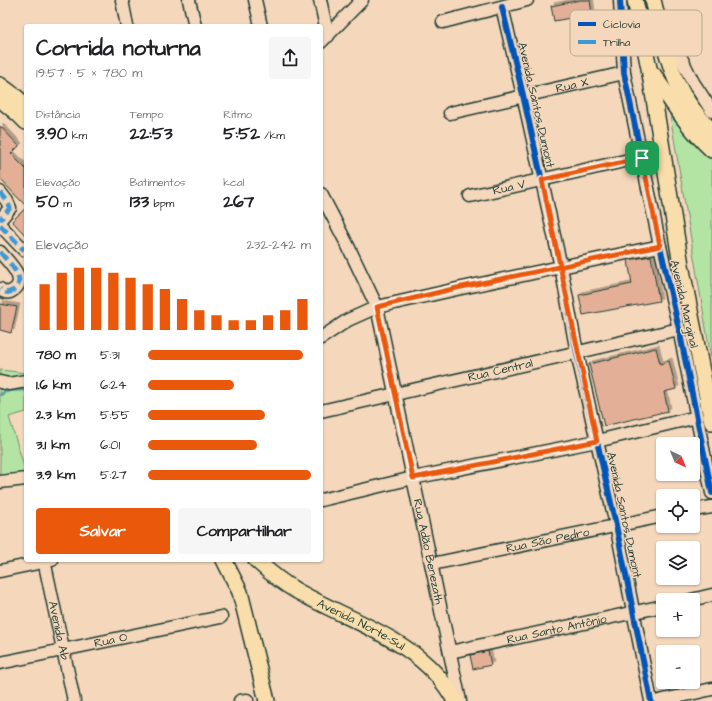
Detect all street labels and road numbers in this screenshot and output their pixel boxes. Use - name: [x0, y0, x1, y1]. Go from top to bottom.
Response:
- street label: Avenida Santos Dumont: [513, 41, 559, 170]
- street label: Rua X: [554, 73, 590, 97]
- street label: Rua V: [491, 175, 527, 199]
- street label: Avenida Marginal: [665, 258, 702, 350]
- street label: Rua Central: [466, 354, 535, 386]
- street label: Avenida Santos Dumont: [602, 450, 646, 580]
- street label: Rua Adão Benezath: [409, 497, 448, 606]
- street label: Rua São Pedro: [504, 523, 591, 557]
- street label: Avenida Norte-Sul: [314, 595, 409, 654]
- street label: Avenida Ab: [44, 599, 74, 662]
- street label: Rua Santo Antônio: [505, 610, 608, 648]
- street label: Rua O: [92, 628, 129, 652]

